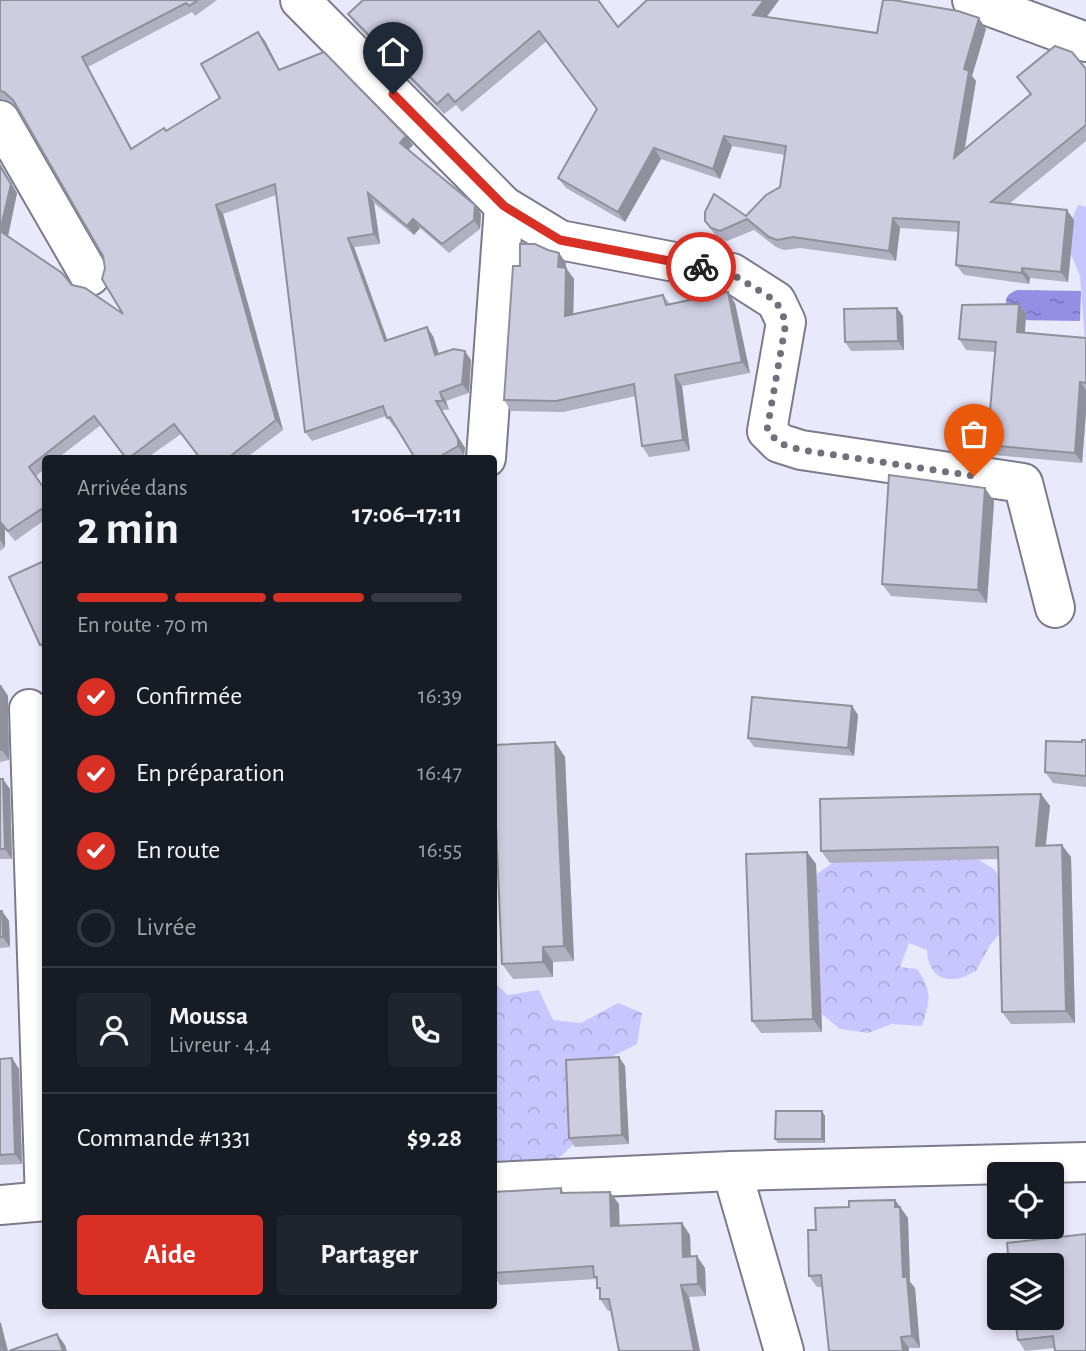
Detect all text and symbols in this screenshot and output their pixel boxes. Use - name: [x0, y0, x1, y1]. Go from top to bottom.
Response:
- pin: [363, 22, 423, 94]
- icon: home: [374, 33, 412, 71]
- courier: [666, 232, 736, 302]
- icon: bike: [682, 248, 720, 286]
- pin: [944, 404, 1004, 476]
- icon: bag: [955, 415, 993, 453]
- text: Arrivée dans: [77, 477, 188, 500]
- text: 17:06–17:11: [352, 501, 462, 527]
- text: 2 min: [77, 506, 179, 552]
- text: En route · 70 m: [77, 614, 208, 637]
- icon: check: [77, 678, 115, 716]
- text: Confirmée: [136, 683, 242, 709]
- text: 16:39: [418, 685, 462, 708]
- icon: check: [77, 755, 115, 793]
- text: En préparation: [136, 760, 285, 786]
- text: 16:47: [417, 762, 462, 785]
- icon: check: [77, 832, 115, 870]
- text: En route: [136, 837, 220, 863]
- text: 16:55: [419, 839, 462, 862]
- text: Livrée: [136, 914, 196, 940]
- button: person: [77, 993, 151, 1067]
- button: phone: [388, 993, 462, 1067]
- text: Moussa: [169, 1003, 248, 1029]
- text: Livreur · 4.4: [169, 1034, 271, 1057]
- text: Commande #1331: [77, 1125, 252, 1151]
- text: $9.28: [407, 1125, 462, 1151]
- map controls: [987, 1162, 1064, 1330]
- button: locate: [987, 1162, 1064, 1239]
- button: Aide: [77, 1215, 263, 1295]
- button: Partager: [277, 1215, 462, 1295]
- button: layers: [987, 1253, 1064, 1330]

